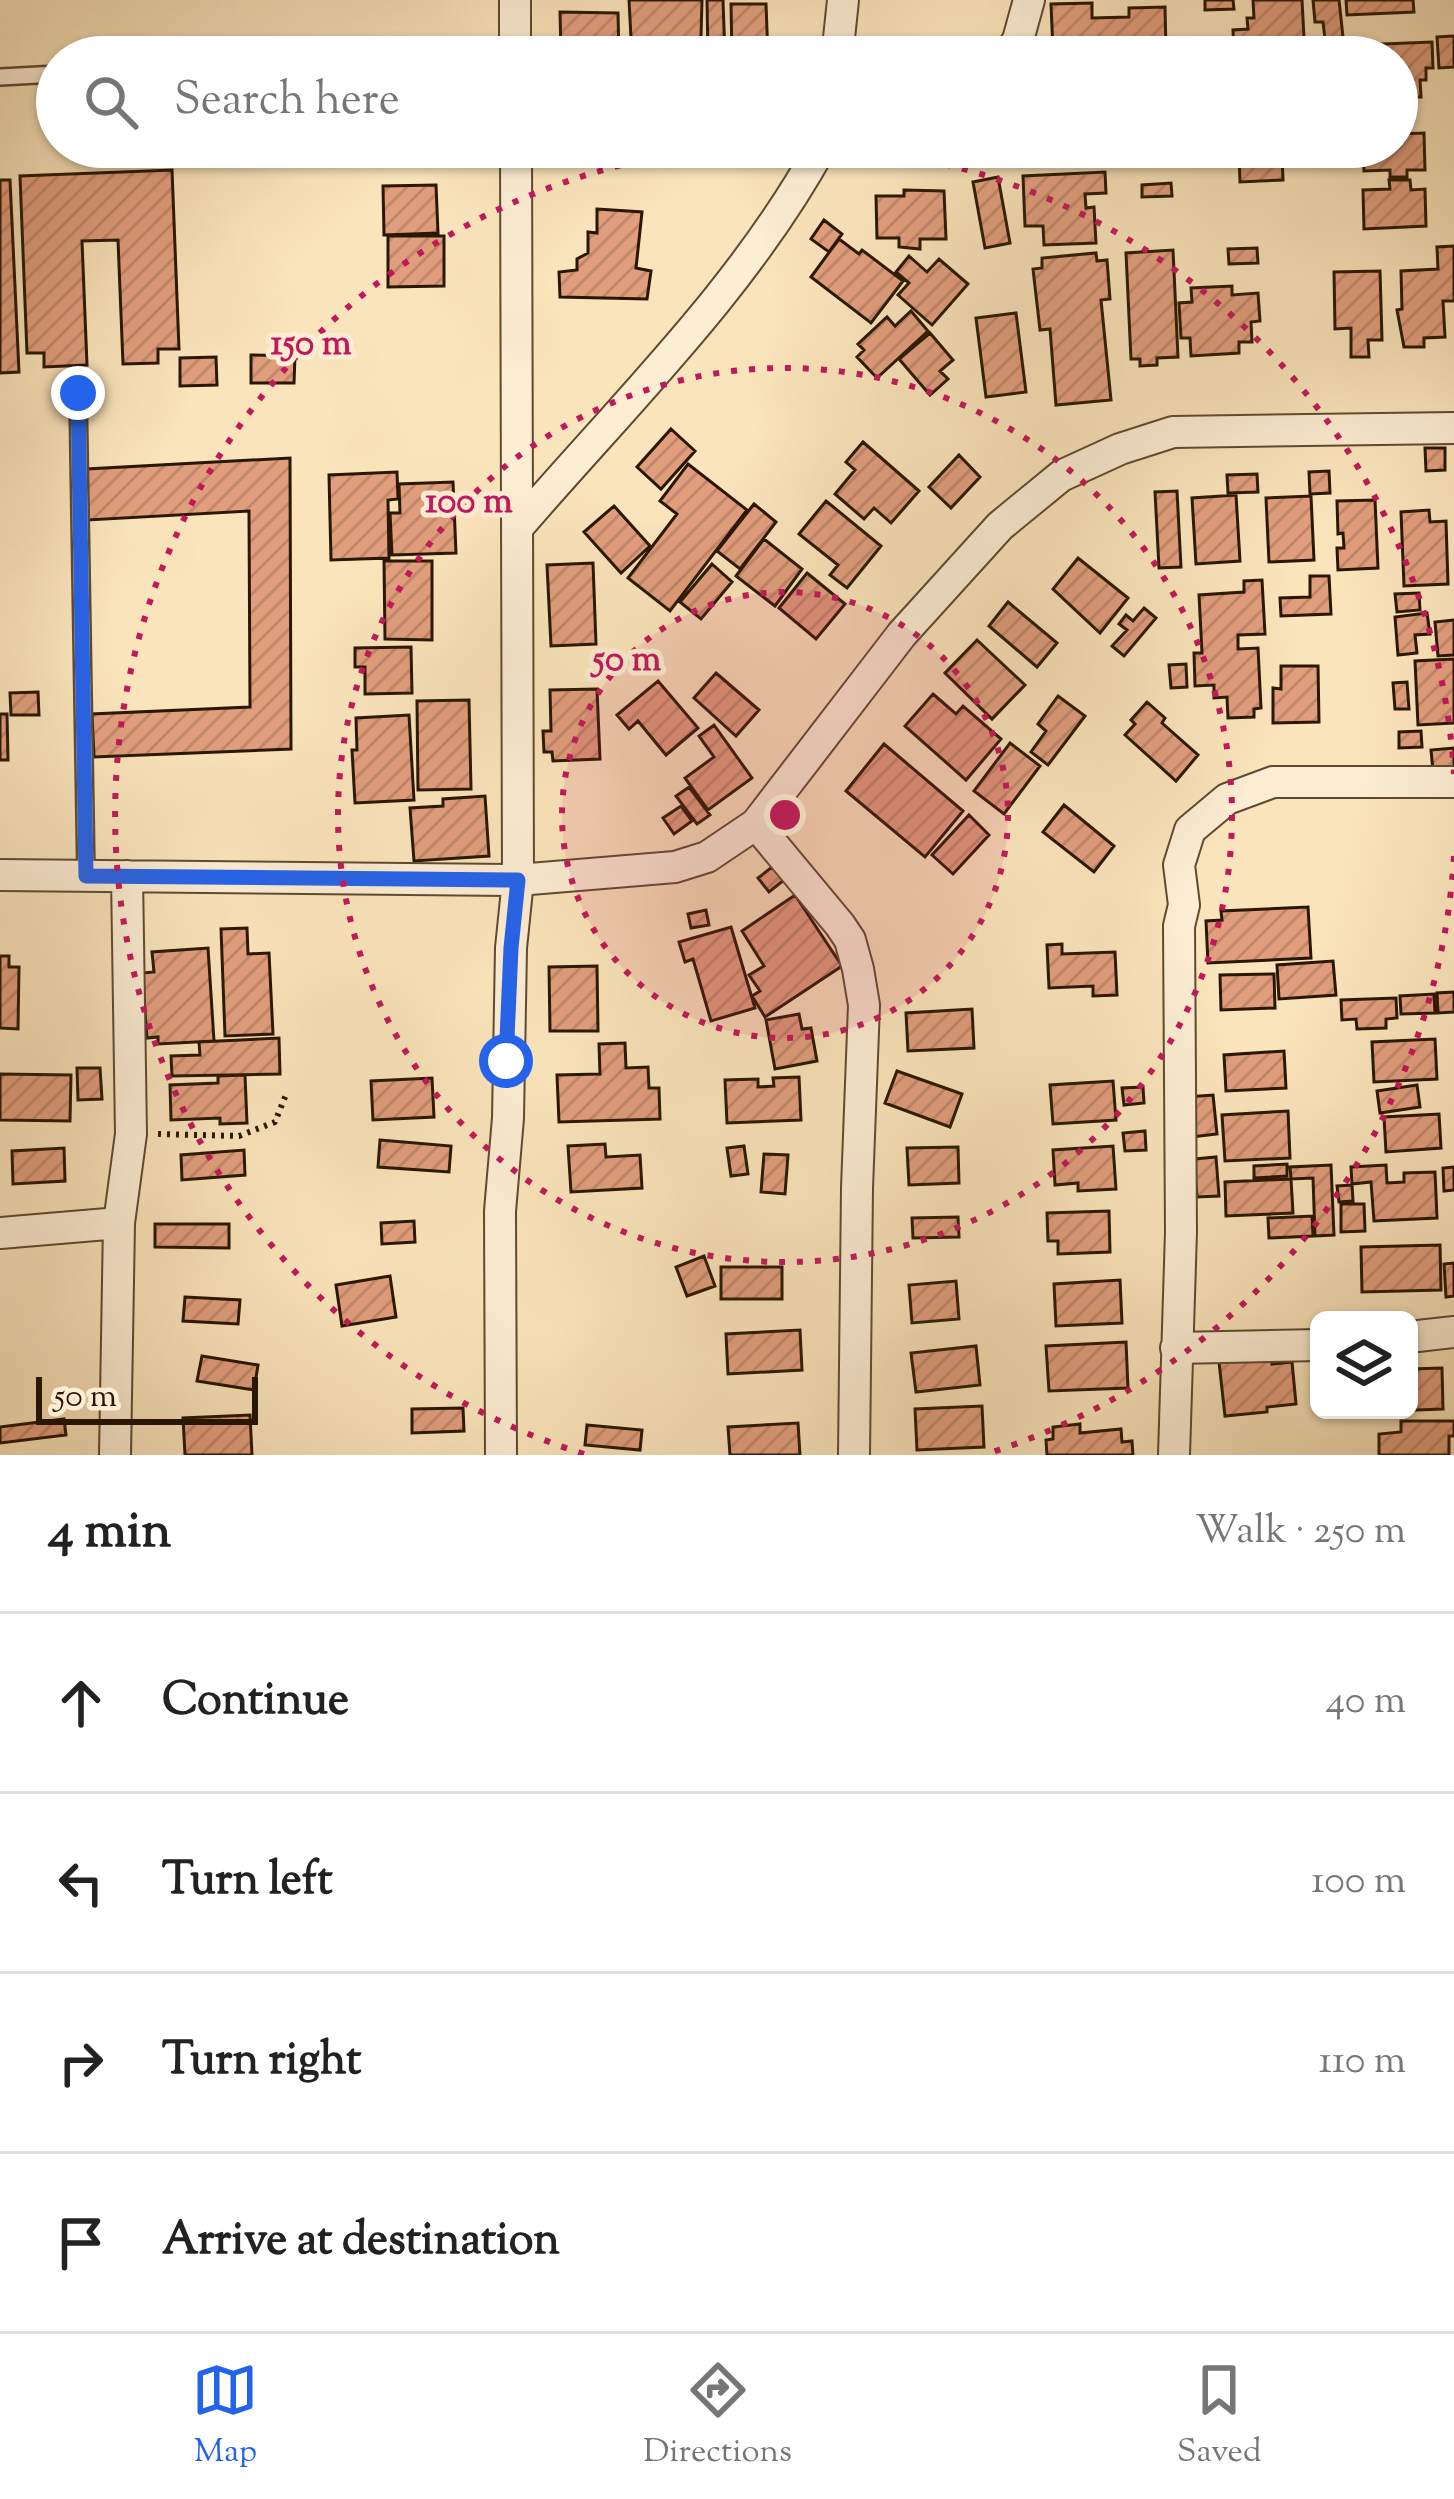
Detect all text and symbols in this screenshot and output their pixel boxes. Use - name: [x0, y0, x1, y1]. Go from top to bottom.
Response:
- search box: [36, 36, 1418, 168]
- icon: search: [78, 69, 144, 135]
- text: Search here: [174, 70, 400, 135]
- text: 150 m: [270, 319, 352, 371]
- route end: [51, 366, 105, 420]
- text: 100 m: [425, 477, 513, 529]
- text: 50 m: [590, 635, 662, 687]
- centre of rings: [764, 794, 806, 836]
- route start: [479, 1034, 533, 1088]
- map controls: [1310, 1311, 1418, 1419]
- button: layers: [1310, 1311, 1418, 1419]
- scale bar: [36, 1371, 258, 1424]
- text: 50 m: [54, 1374, 117, 1422]
- text: 4 min: [48, 1497, 171, 1570]
- text: Walk · 250 m: [1195, 1505, 1406, 1561]
- icon: ahead: [48, 1670, 114, 1736]
- text: Continue: [162, 1670, 349, 1735]
- text: 40 m: [1326, 1675, 1406, 1731]
- icon: left: [48, 1850, 114, 1916]
- text: Turn left: [162, 1850, 333, 1915]
- text: 100 m: [1311, 1855, 1406, 1911]
- icon: right: [48, 2030, 114, 2096]
- text: Turn right: [162, 2030, 361, 2095]
- text: 110 m: [1319, 2035, 1406, 2091]
- icon: arrive: [48, 2210, 114, 2276]
- text: Arrive at destination: [162, 2210, 560, 2275]
- tab: Map: [192, 2357, 258, 2477]
- tab: Directions: [643, 2357, 792, 2477]
- tab: Saved: [1177, 2357, 1262, 2477]

